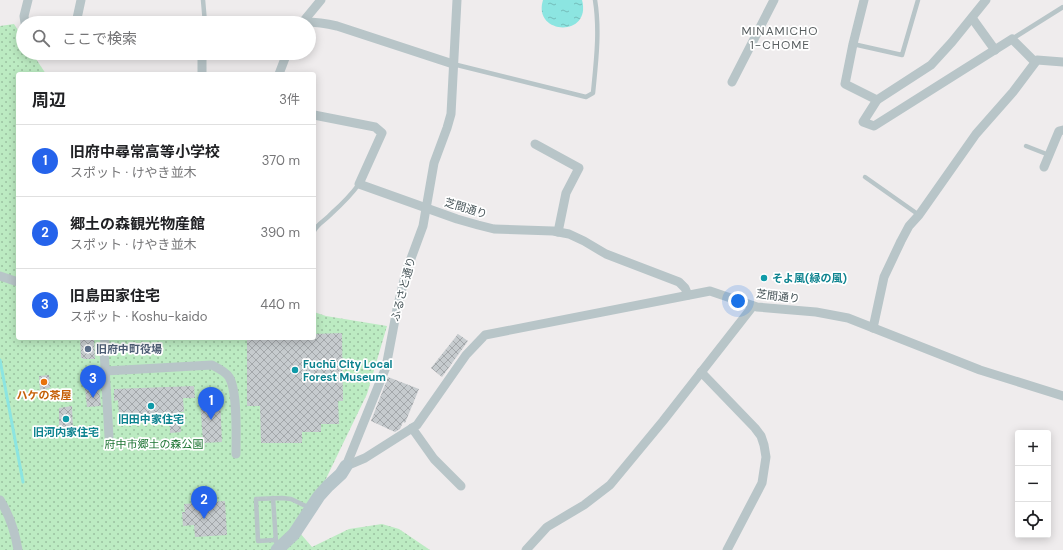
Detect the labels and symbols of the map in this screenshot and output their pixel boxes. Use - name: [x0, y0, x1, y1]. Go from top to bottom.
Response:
- district label: MINAMICHO 1-CHOME: [741, 23, 819, 53]
- street label: 芝間通り: [443, 195, 489, 221]
- street label: ふるさと通り: [388, 255, 418, 323]
- place label: そよ風(緑の風): [772, 271, 847, 285]
- marker: そよ風(緑の風): [759, 273, 769, 283]
- street label: 芝間通り: [755, 286, 801, 306]
- your location: [728, 291, 748, 311]
- place label: 旧府中町役場: [96, 342, 162, 356]
- marker: 旧府中町役場: [83, 344, 93, 354]
- place label: Fuchū City Local Forest Museum: [303, 357, 393, 384]
- pin: 3: [80, 365, 106, 398]
- marker: Fuchū City Local Forest Museum: [290, 365, 300, 375]
- marker: ハケの茶屋: [39, 377, 49, 387]
- pin: 1: [198, 387, 224, 420]
- place label: ハケの茶屋: [17, 388, 72, 402]
- marker: 旧田中家住宅: [146, 401, 156, 411]
- place label: 旧田中家住宅: [118, 412, 184, 426]
- marker: 旧河内家住宅: [61, 414, 71, 424]
- place label: 旧河内家住宅: [33, 425, 99, 439]
- park label: 府中市郷土の森公園: [105, 437, 204, 451]
- pin: 2: [191, 486, 217, 519]

